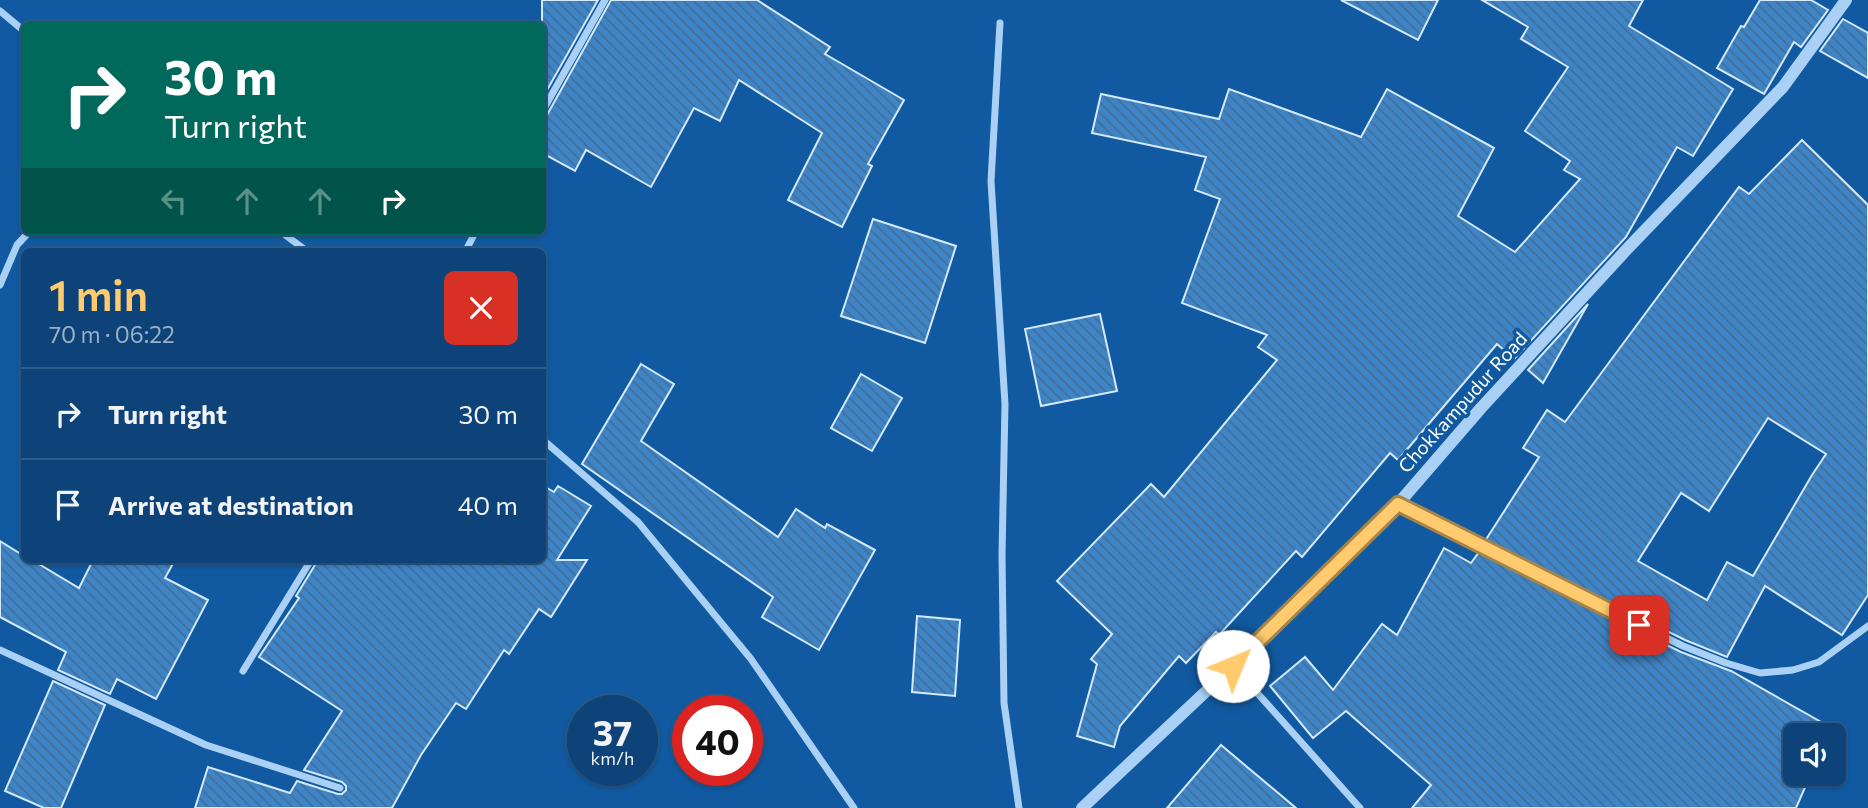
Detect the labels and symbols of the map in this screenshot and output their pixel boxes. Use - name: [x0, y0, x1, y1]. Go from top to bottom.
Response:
- street label: Chokkampudur Road: [1393, 327, 1531, 477]
- pin: [1609, 595, 1669, 655]
- position arrow: [1196, 629, 1270, 703]
- speed limit sign: 40: [672, 695, 763, 786]

